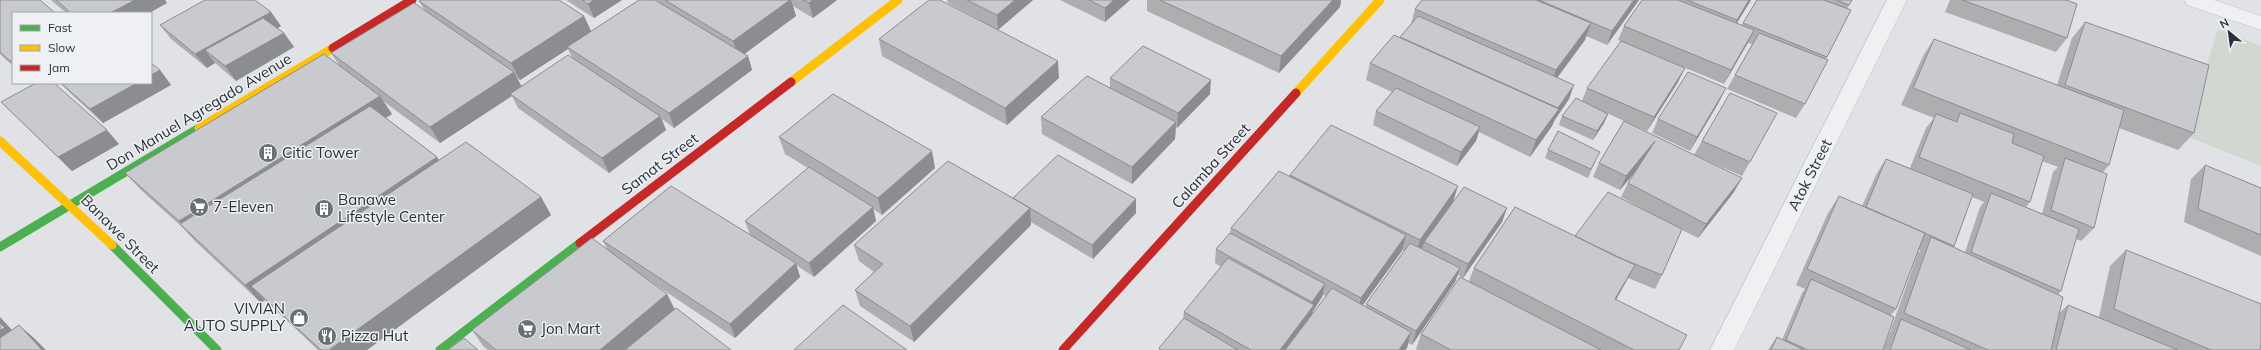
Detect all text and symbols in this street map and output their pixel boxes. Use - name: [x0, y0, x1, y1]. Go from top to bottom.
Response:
- legend: [12, 12, 152, 84]
- north arrow: [2209, 12, 2249, 52]
- text: N: [2217, 15, 2231, 31]
- text: Fast: [48, 20, 72, 35]
- text: Slow: [48, 40, 76, 55]
- street label: Don Manuel Agregado Avenue: [103, 49, 295, 174]
- text: Jam: [48, 60, 70, 75]
- street label: Calamba Street: [1167, 119, 1254, 212]
- street label: Samat Street: [618, 129, 702, 199]
- street label: Atok Street: [1783, 136, 1836, 214]
- building icon: Citic Tower: [257, 142, 279, 164]
- place label: Citic Tower: [282, 143, 359, 162]
- street label: Banawe Street: [77, 190, 164, 277]
- place label: Banawe Lifestyle Center: [338, 190, 445, 226]
- supermarket icon: 7-Eleven: [188, 196, 210, 218]
- place label: 7-Eleven: [213, 197, 274, 216]
- building icon: Banawe Lifestyle Center: [313, 198, 335, 220]
- place label: VIVIAN AUTO SUPPLY: [184, 299, 286, 335]
- shop icon: VIVIAN AUTO SUPPLY: [288, 307, 310, 329]
- supermarket icon: Jon Mart: [516, 318, 538, 340]
- place label: Jon Mart: [541, 319, 600, 338]
- restaurant icon: Pizza Hut: [316, 325, 338, 347]
- place label: Pizza Hut: [341, 326, 408, 345]

